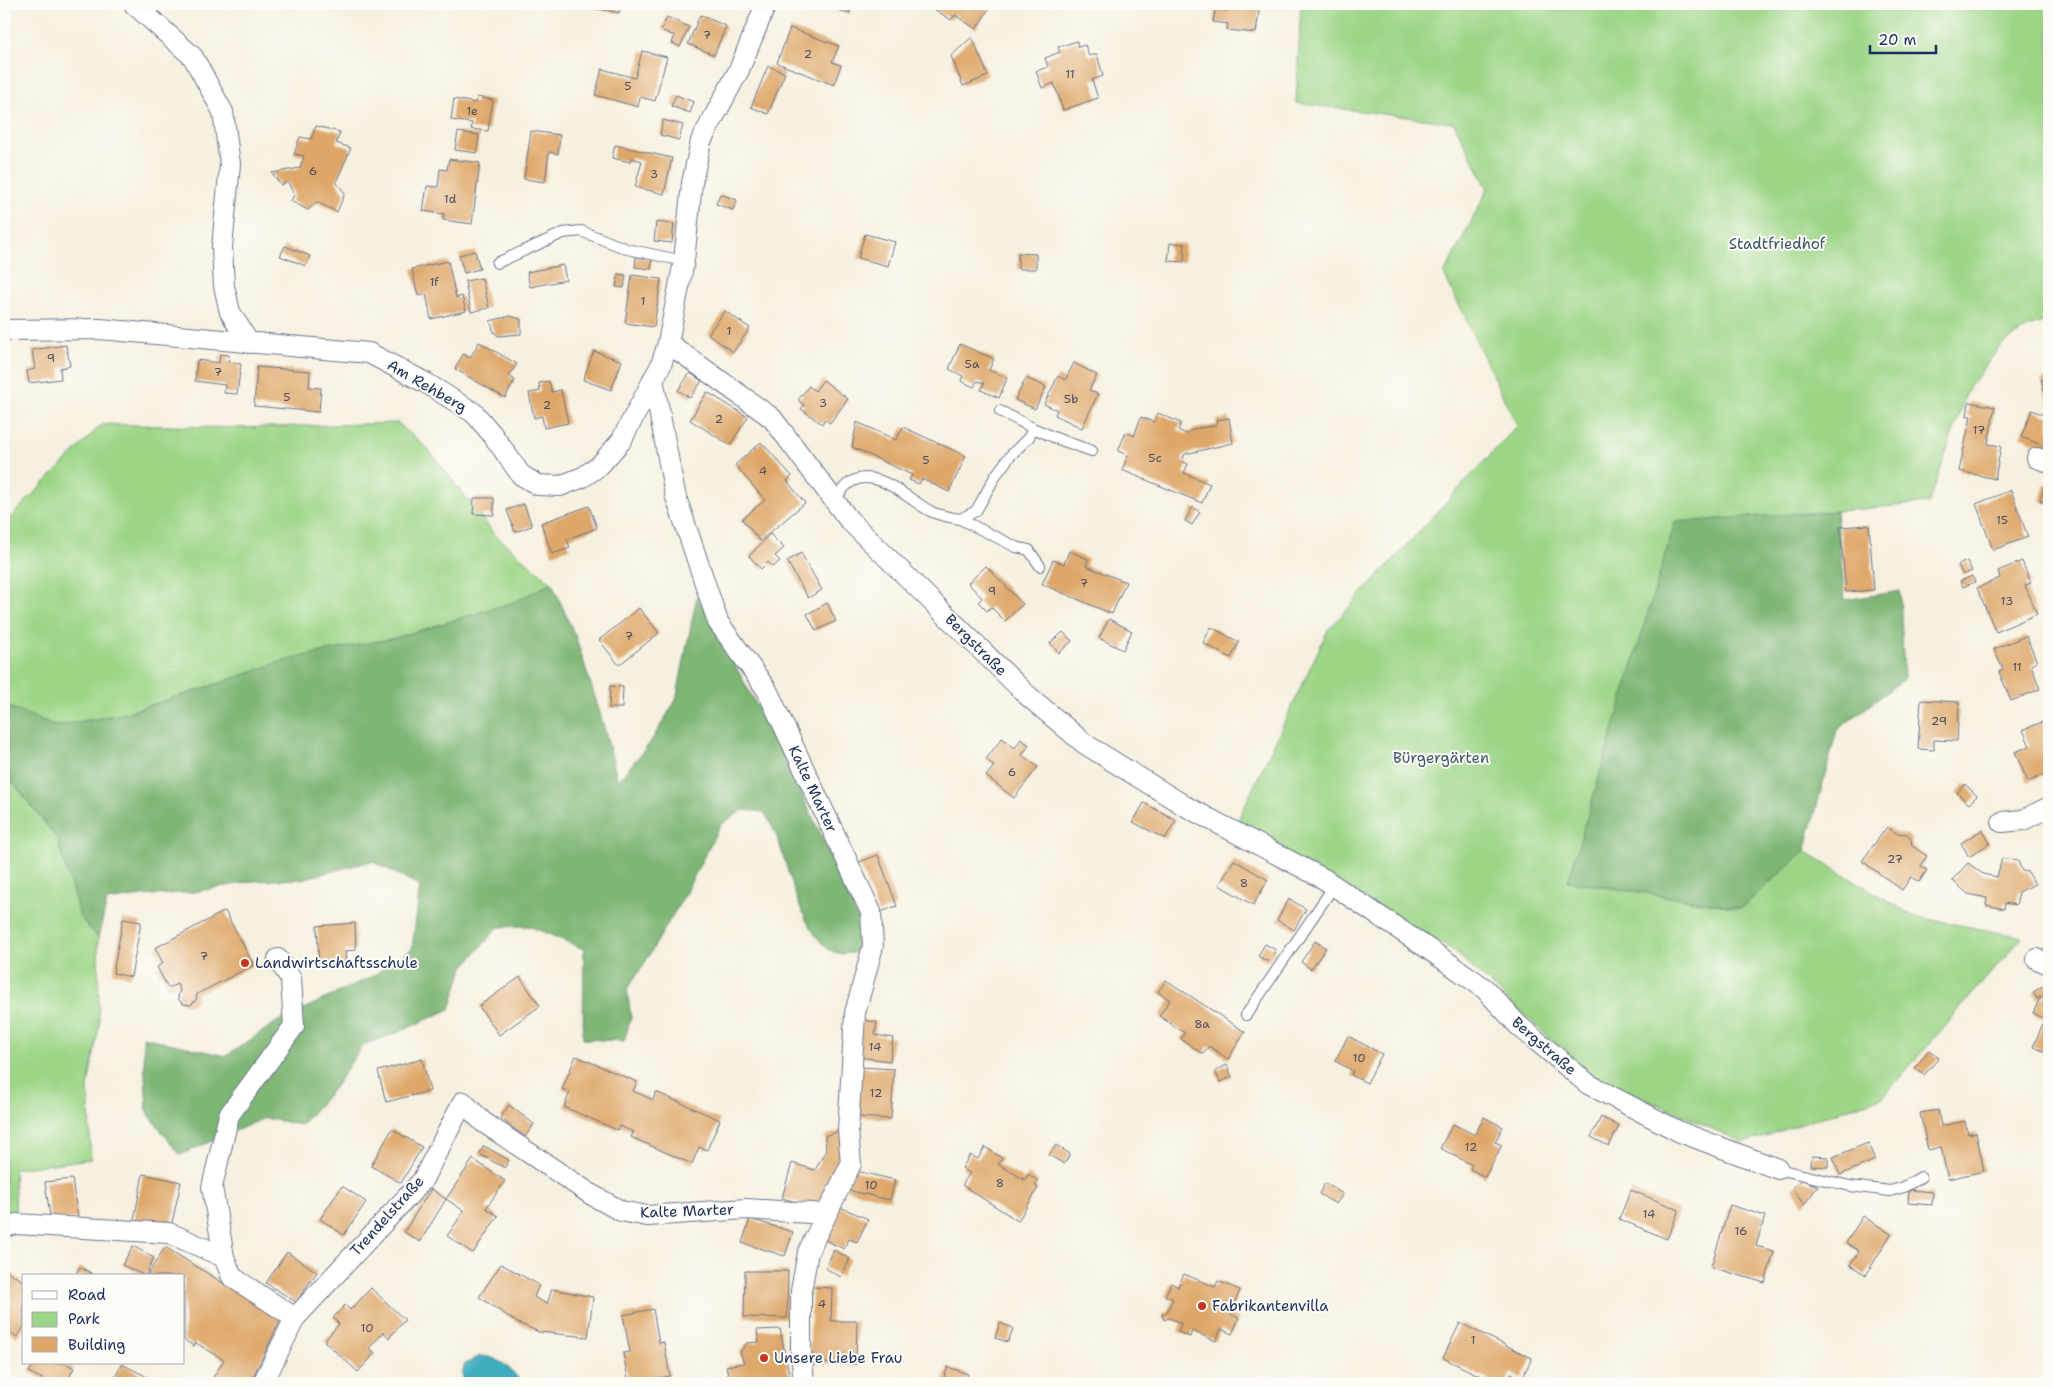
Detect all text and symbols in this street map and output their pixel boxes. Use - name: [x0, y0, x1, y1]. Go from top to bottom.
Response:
- scale bar: [1870, 22, 1937, 54]
- house number: 7: [703, 27, 711, 43]
- text: 20 m: [1878, 30, 1917, 50]
- house number: 2: [804, 46, 812, 62]
- house number: 11: [1065, 66, 1075, 82]
- house number: 5: [624, 78, 632, 94]
- house number: 1e: [466, 103, 478, 119]
- house number: 6: [309, 163, 317, 179]
- house number: 3: [650, 166, 658, 182]
- house number: 1d: [444, 191, 457, 207]
- park label: Stadtfriedhof: [1729, 234, 1826, 254]
- house number: 1f: [429, 274, 439, 290]
- house number: 1: [640, 293, 646, 309]
- house number: 1: [726, 323, 732, 339]
- house number: 9: [47, 350, 55, 366]
- street label: Am Rehberg: [383, 355, 471, 417]
- house number: 5a: [965, 356, 980, 372]
- house number: 7: [214, 364, 222, 380]
- house number: 5: [283, 389, 291, 405]
- house number: 5b: [1064, 391, 1078, 407]
- house number: 3: [819, 395, 827, 411]
- house number: 2: [543, 397, 551, 413]
- house number: 2: [715, 411, 723, 427]
- house number: 17: [1973, 422, 1985, 438]
- house number: 5c: [1148, 450, 1162, 466]
- house number: 5: [922, 452, 930, 468]
- house number: 4: [759, 463, 767, 479]
- house number: 15: [1996, 512, 2008, 528]
- house number: 7: [1080, 575, 1088, 591]
- house number: 9: [988, 583, 996, 599]
- house number: 13: [2001, 593, 2013, 609]
- street label: Bergstraße: [941, 610, 1011, 680]
- house number: 7: [625, 628, 633, 644]
- house number: 11: [2012, 659, 2022, 675]
- house number: 29: [1931, 713, 1947, 729]
- street label: Kalte Marter: [784, 742, 842, 836]
- park label: Bürgergärten: [1393, 748, 1489, 768]
- house number: 6: [1008, 764, 1016, 780]
- house number: 27: [1887, 851, 1903, 867]
- house number: 8: [1240, 875, 1248, 891]
- house number: 7: [200, 948, 208, 964]
- place label: Landwirtschaftsschule: [255, 953, 418, 973]
- marker: Landwirtschaftsschule: [239, 957, 251, 969]
- street label: Bergstraße: [1507, 1012, 1581, 1080]
- house number: 8a: [1194, 1016, 1210, 1032]
- house number: 14: [869, 1039, 881, 1055]
- house number: 10: [1352, 1050, 1366, 1066]
- house number: 12: [870, 1085, 882, 1101]
- house number: 12: [1465, 1139, 1477, 1155]
- street label: Trendelstraße: [346, 1172, 428, 1260]
- house number: 8: [996, 1175, 1004, 1191]
- house number: 10: [864, 1177, 878, 1193]
- street label: Kalte Marter: [640, 1199, 734, 1223]
- house number: 14: [1643, 1206, 1655, 1222]
- house number: 16: [1734, 1223, 1748, 1239]
- legend: [22, 1274, 185, 1364]
- text: Road: [68, 1285, 106, 1305]
- house number: 4: [818, 1296, 826, 1312]
- place label: Fabrikantenvilla: [1212, 1296, 1329, 1316]
- marker: Fabrikantenvilla: [1196, 1300, 1208, 1312]
- text: Park: [68, 1309, 100, 1329]
- house number: 10: [360, 1320, 374, 1336]
- house number: 1: [1470, 1332, 1476, 1348]
- text: Building: [68, 1335, 125, 1355]
- place label: Unsere Liebe Frau: [774, 1348, 902, 1368]
- marker: Unsere Liebe Frau: [758, 1352, 770, 1364]

